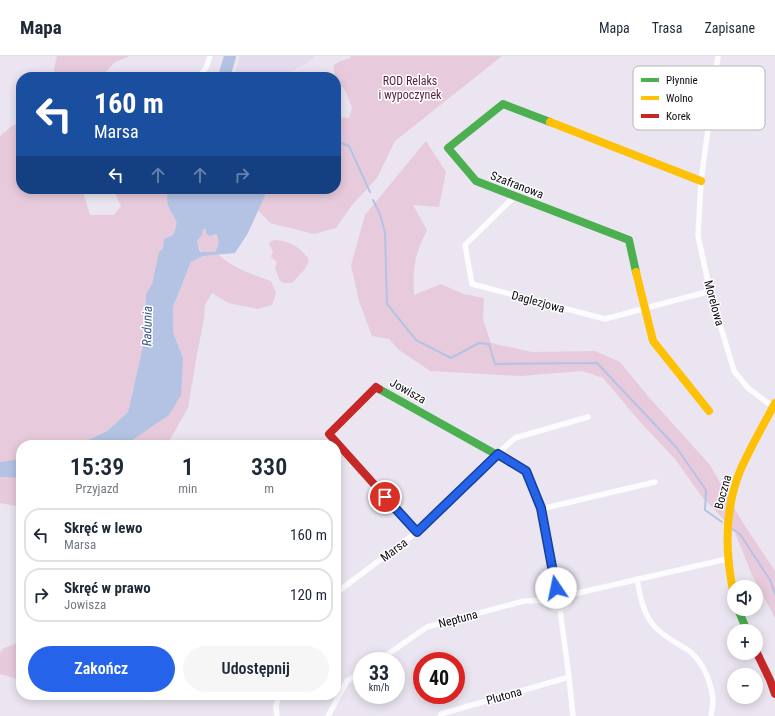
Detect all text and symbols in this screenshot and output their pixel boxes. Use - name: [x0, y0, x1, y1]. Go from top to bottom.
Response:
- text: Mapa: [20, 16, 62, 39]
- text: Mapa: [599, 20, 630, 36]
- text: Trasa: [652, 20, 682, 36]
- text: Zapisane: [704, 20, 755, 36]
- legend: [633, 66, 765, 130]
- park label: ROD Relaks i wypoczynek: [379, 74, 442, 102]
- text: Płynnie: [666, 74, 698, 87]
- text: 160 m: [94, 87, 164, 120]
- icon: left: [28, 88, 80, 140]
- text: Wolno: [666, 92, 694, 105]
- text: Korek: [666, 110, 691, 123]
- text: Marsa: [94, 121, 139, 142]
- icon: left: [105, 164, 127, 186]
- icon: ahead: [147, 164, 169, 186]
- icon: ahead: [189, 164, 211, 186]
- icon: right: [231, 164, 253, 186]
- street label: Szafranowa: [489, 169, 546, 202]
- street label: Morelowa: [701, 279, 727, 328]
- street label: Daglezjowa: [510, 288, 566, 316]
- water label: Radunia: [139, 306, 155, 346]
- street label: Jowisza: [388, 375, 429, 407]
- text: 15:39: [70, 453, 124, 481]
- text: 1: [182, 453, 194, 481]
- text: 330: [251, 453, 287, 481]
- street label: Boczna: [712, 473, 734, 511]
- pin: [368, 480, 402, 514]
- text: Przyjazd: [75, 481, 119, 496]
- text: min: [178, 481, 197, 496]
- text: m: [264, 481, 274, 496]
- icon: arrive: [374, 486, 396, 508]
- text: Skręć w lewo: [64, 519, 143, 537]
- icon: left: [30, 524, 52, 546]
- text: 160 m: [290, 526, 327, 544]
- street label: Marsa: [378, 535, 410, 565]
- text: Marsa: [64, 537, 96, 552]
- position arrow: [535, 567, 577, 609]
- text: Skręć w prawo: [64, 579, 151, 597]
- map controls: [727, 580, 763, 704]
- button: sound: [727, 580, 763, 616]
- icon: right: [30, 584, 52, 606]
- text: 120 m: [290, 586, 327, 604]
- text: Jowisza: [64, 597, 106, 612]
- street label: Neptuna: [437, 607, 479, 631]
- button: +: [727, 624, 763, 660]
- button: Zakończ: [28, 646, 175, 692]
- button: Udostępnij: [183, 646, 329, 692]
- speed limit sign: 40: [413, 652, 465, 704]
- text: 33: [369, 661, 389, 685]
- button: −: [727, 668, 763, 704]
- text: km/h: [369, 682, 389, 693]
- street label: Plutona: [485, 684, 524, 708]

